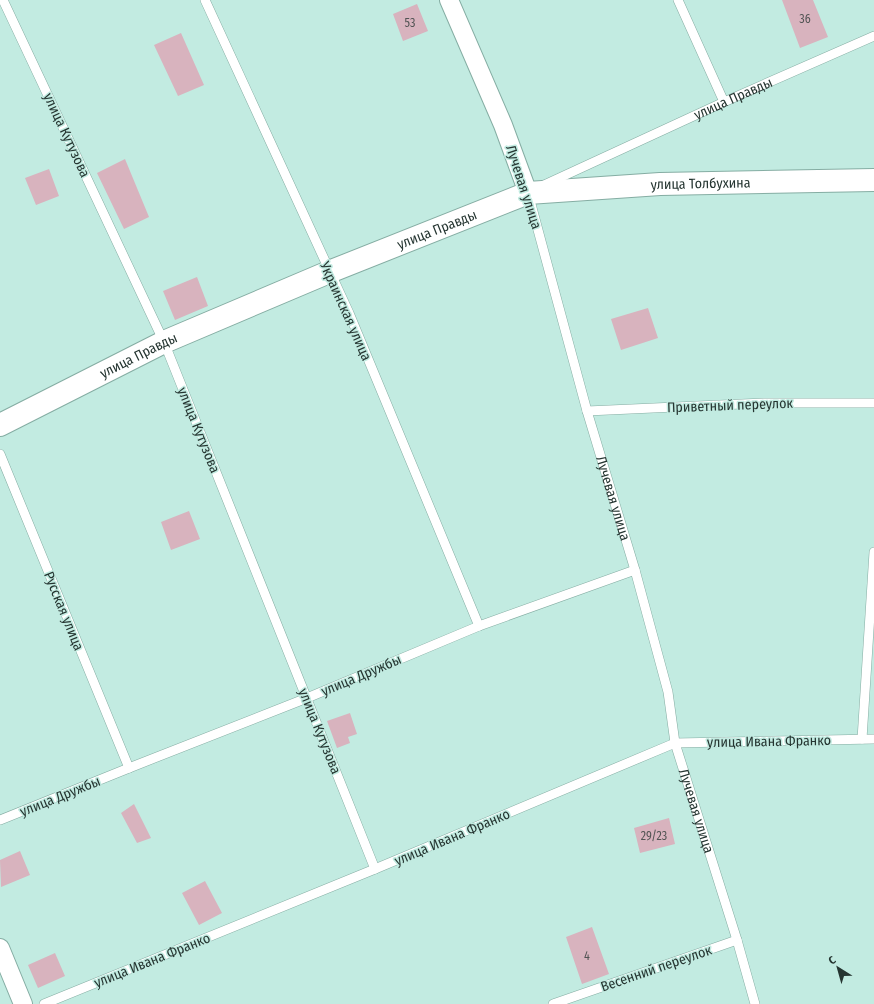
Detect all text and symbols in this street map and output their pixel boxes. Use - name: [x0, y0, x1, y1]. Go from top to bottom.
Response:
- house number: 36: [799, 12, 811, 26]
- house number: 53: [405, 16, 415, 30]
- street label: улица Правды: [691, 74, 775, 124]
- street label: улица Кутузова: [40, 90, 94, 180]
- street label: Лучевая улица: [502, 143, 545, 231]
- street label: улица Толбухина: [650, 174, 751, 194]
- street label: улица Правды: [395, 206, 479, 253]
- street label: Украинская улица: [316, 258, 375, 363]
- street label: улица Правды: [97, 329, 180, 382]
- street label: улица Кутузова: [174, 385, 224, 476]
- street label: Приветный переулок: [667, 395, 794, 416]
- street label: Лучевая улица: [592, 454, 634, 543]
- street label: Русская улица: [40, 569, 87, 653]
- street label: улица Дружбы: [319, 651, 404, 700]
- street label: улица Кутузова: [295, 686, 345, 777]
- street label: улица Ивана Франко: [707, 732, 831, 751]
- street label: Лучевая улица: [675, 767, 717, 855]
- street label: улица Дружбы: [17, 773, 103, 820]
- street label: улица Ивана Франко: [392, 805, 513, 870]
- house number: 29/23: [641, 829, 667, 843]
- street label: улица Ивана Франко: [92, 929, 213, 992]
- street label: Весенний переулок: [598, 941, 714, 995]
- north arrow: [818, 948, 858, 988]
- house number: 4: [584, 949, 590, 963]
- text: С: [826, 953, 839, 967]

